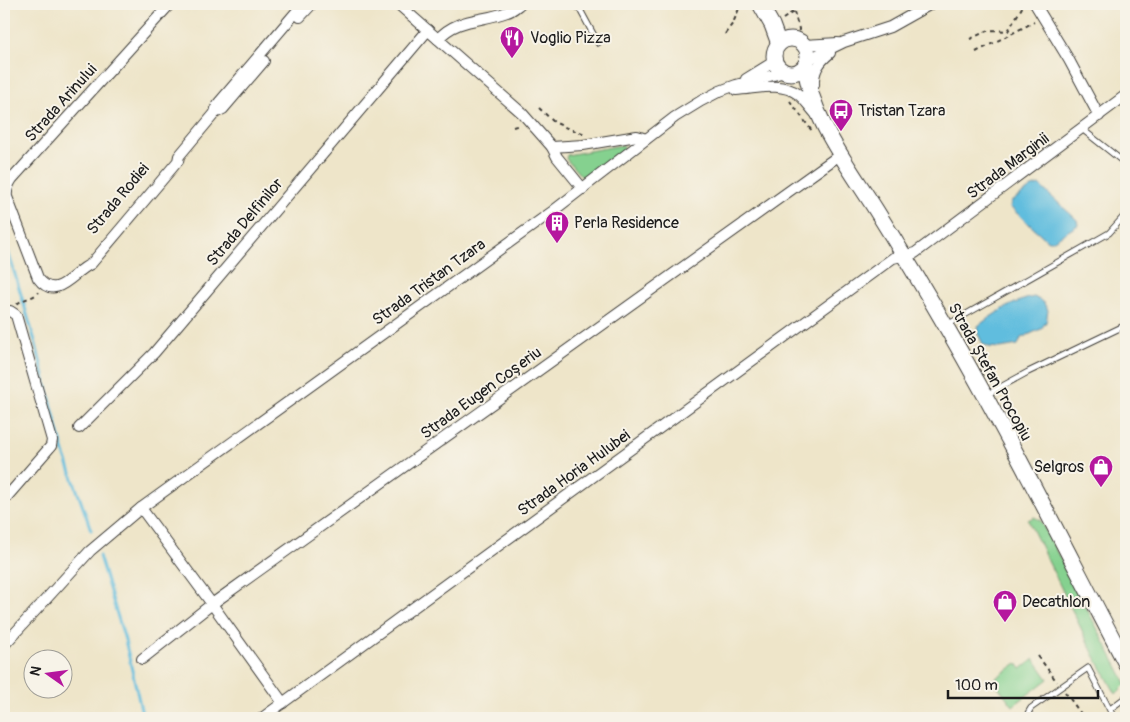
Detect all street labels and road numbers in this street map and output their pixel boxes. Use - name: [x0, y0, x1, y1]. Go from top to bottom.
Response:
- street label: Strada Arinului: [21, 60, 101, 146]
- street label: Strada Marginii: [963, 128, 1053, 203]
- street label: Strada Rodiei: [82, 159, 154, 239]
- street label: Strada Delfinilor: [202, 174, 288, 270]
- street label: Strada Tristan Tzara: [368, 234, 490, 330]
- street label: Strada Ștefan Procopiu: [944, 299, 1036, 445]
- street label: Strada Eugen Coșeriu: [417, 342, 545, 444]
- street label: Strada Horia Hulubei: [514, 425, 634, 521]

